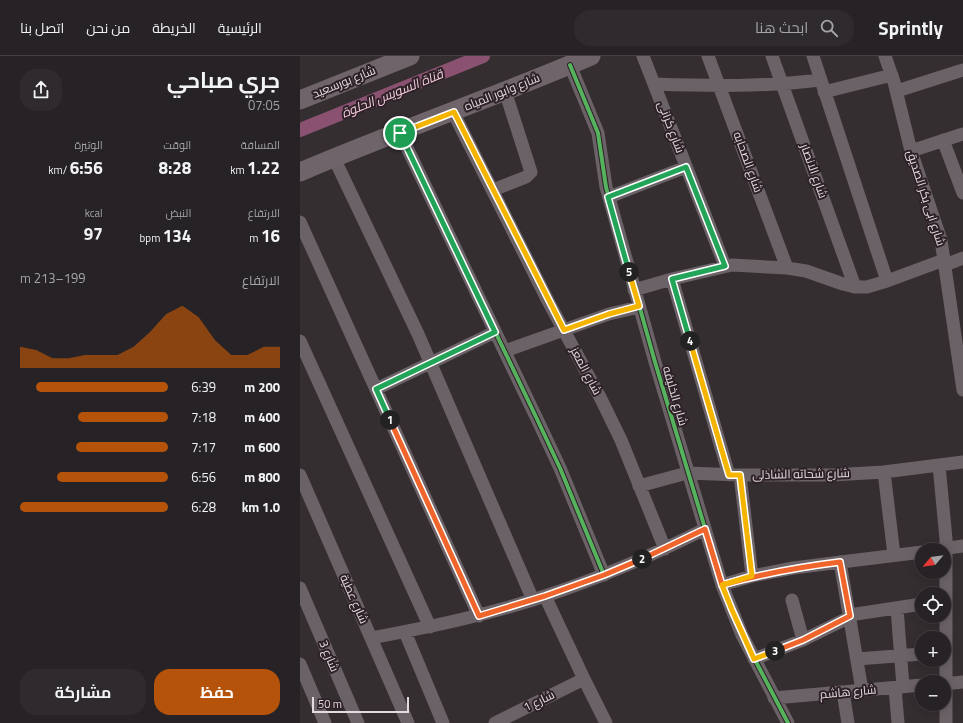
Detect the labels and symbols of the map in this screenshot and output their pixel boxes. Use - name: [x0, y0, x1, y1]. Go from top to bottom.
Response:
- street label: شارع بورسعيد: [309, 60, 378, 103]
- water label: قناة السويس الحلوة: [338, 63, 447, 123]
- street label: شارع وابور المياه: [461, 68, 543, 115]
- street label: شارع كرانى: [653, 98, 690, 156]
- pin: [383, 116, 417, 150]
- street label: شارع الصحابه: [729, 129, 768, 195]
- street label: شارع الانصار: [795, 140, 833, 201]
- street label: شارع ابى بكر الصديق: [902, 147, 951, 248]
- pin: 5: [619, 262, 639, 282]
- pin: 4: [680, 331, 700, 351]
- street label: شارع المعز: [565, 343, 607, 398]
- street label: شارع الخليفه: [658, 364, 693, 428]
- pin: 1: [380, 410, 400, 430]
- street label: شارع شحاته الشاذلى: [752, 463, 850, 484]
- north arrow: [915, 543, 951, 579]
- pin: 2: [632, 549, 652, 569]
- street label: شارع عطية: [335, 571, 374, 627]
- street label: شارع 3: [314, 637, 345, 675]
- pin: 3: [765, 641, 785, 661]
- street label: شارع هاشم: [819, 680, 877, 703]
- street label: شارع 1: [520, 685, 558, 716]
- scale bar: [312, 695, 409, 714]

